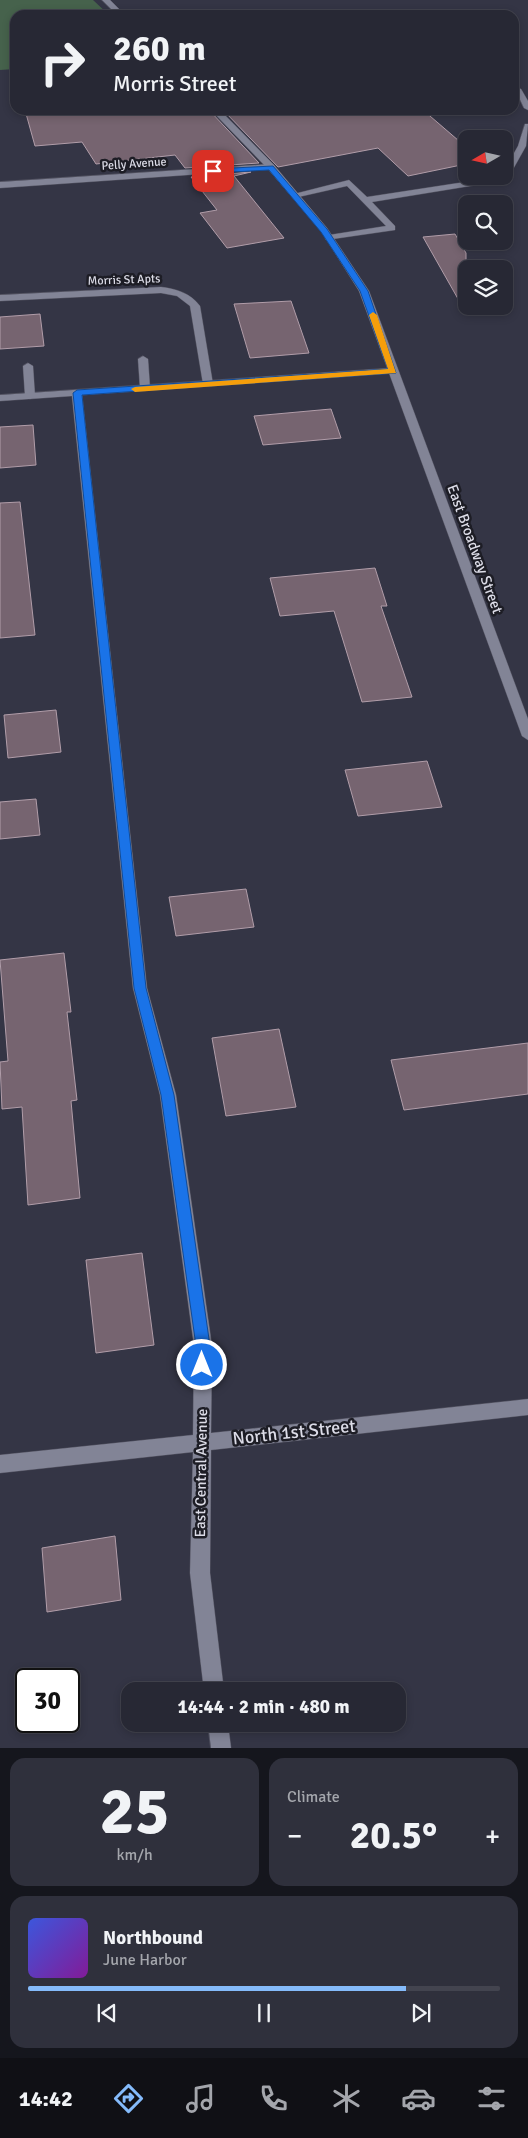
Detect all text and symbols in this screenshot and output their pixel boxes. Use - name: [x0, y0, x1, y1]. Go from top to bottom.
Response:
- text: 260 m: [113, 27, 206, 70]
- icon: right: [30, 30, 95, 95]
- text: Morris Street: [113, 70, 237, 97]
- north arrow: [458, 130, 512, 185]
- map controls: [458, 130, 513, 315]
- pin: [192, 150, 234, 192]
- street label: Pelly Avenue: [101, 154, 167, 174]
- icon: arrive: [199, 157, 227, 185]
- button: search: [458, 195, 513, 250]
- button: layers: [458, 260, 513, 315]
- street label: Morris St Apts: [87, 271, 161, 289]
- street label: East Broadway Street: [443, 482, 507, 616]
- position arrow: [175, 1338, 227, 1390]
- street label: East Central Avenue: [191, 1409, 211, 1537]
- street label: North 1st Street: [231, 1415, 357, 1449]
- speed limit sign: 30: [15, 1668, 80, 1733]
- text: 14:44 · 2 min · 480 m: [177, 1695, 350, 1719]
- text: 25: [99, 1772, 170, 1852]
- text: Climate: [287, 1787, 340, 1807]
- text: 20.5°: [350, 1812, 437, 1859]
- text: −: [287, 1819, 302, 1853]
- text: +: [485, 1819, 500, 1853]
- text: km/h: [116, 1845, 153, 1865]
- text: Northbound: [103, 1926, 203, 1950]
- text: June Harbor: [103, 1950, 187, 1970]
- icon: previous: [93, 1999, 121, 2027]
- icon: pause: [250, 1999, 278, 2027]
- icon: next: [407, 1999, 435, 2027]
- icon: directions: [111, 2081, 146, 2116]
- icon: music: [183, 2081, 218, 2116]
- icon: phone: [256, 2081, 291, 2116]
- icon: climate: [329, 2081, 364, 2116]
- icon: car: [401, 2081, 436, 2116]
- icon: filters: [474, 2081, 509, 2116]
- text: 14:42: [19, 2085, 73, 2112]

